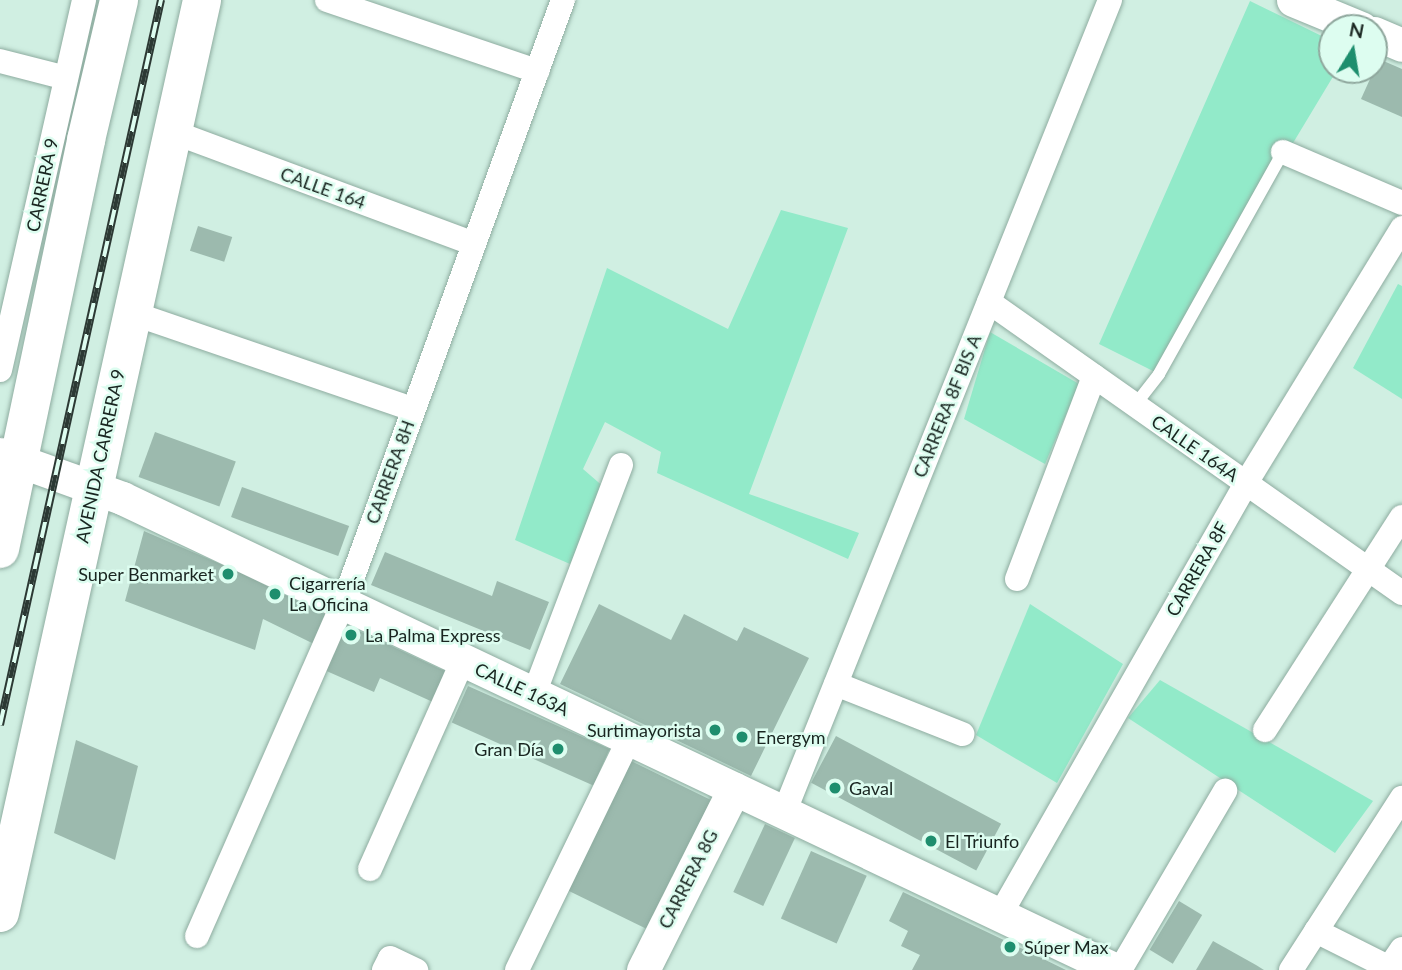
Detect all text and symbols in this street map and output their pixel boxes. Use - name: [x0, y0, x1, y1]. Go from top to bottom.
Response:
- north arrow: [1318, 14, 1388, 84]
- text: N: [1347, 17, 1366, 43]
- street label: CARRERA 9: [21, 136, 63, 234]
- street label: CALLE 164: [277, 163, 369, 213]
- street label: CARRERA 8F BIS A: [908, 331, 986, 481]
- street label: AVENIDA CARRERA 9: [71, 367, 129, 545]
- street label: CALLE 164A: [1147, 410, 1243, 486]
- street label: CARRERA 8H: [361, 417, 419, 527]
- street label: CARRERA 8F: [1161, 518, 1233, 620]
- place label: Super Benmarket: [78, 563, 214, 585]
- marker: Super Benmarket: [220, 566, 236, 582]
- place label: Cigarrería La Oficina: [289, 573, 368, 616]
- marker: Cigarrería La Oficina: [267, 586, 283, 602]
- place label: La Palma Express: [365, 624, 501, 646]
- marker: La Palma Express: [343, 627, 359, 643]
- street label: CALLE 163A: [472, 658, 572, 720]
- place label: Surtimayorista: [587, 719, 701, 741]
- marker: Surtimayorista: [707, 722, 723, 738]
- place label: Energym: [756, 726, 825, 748]
- marker: Energym: [734, 729, 750, 745]
- place label: Gran Día: [474, 738, 544, 760]
- marker: Gran Día: [550, 741, 566, 757]
- place label: Gaval: [849, 777, 893, 799]
- marker: Gaval: [827, 780, 843, 796]
- street label: CARRERA 8G: [654, 826, 722, 932]
- place label: El Triunfo: [945, 830, 1020, 852]
- marker: El Triunfo: [923, 833, 939, 849]
- place label: Súper Max: [1024, 936, 1109, 958]
- marker: Súper Max: [1002, 939, 1018, 955]

